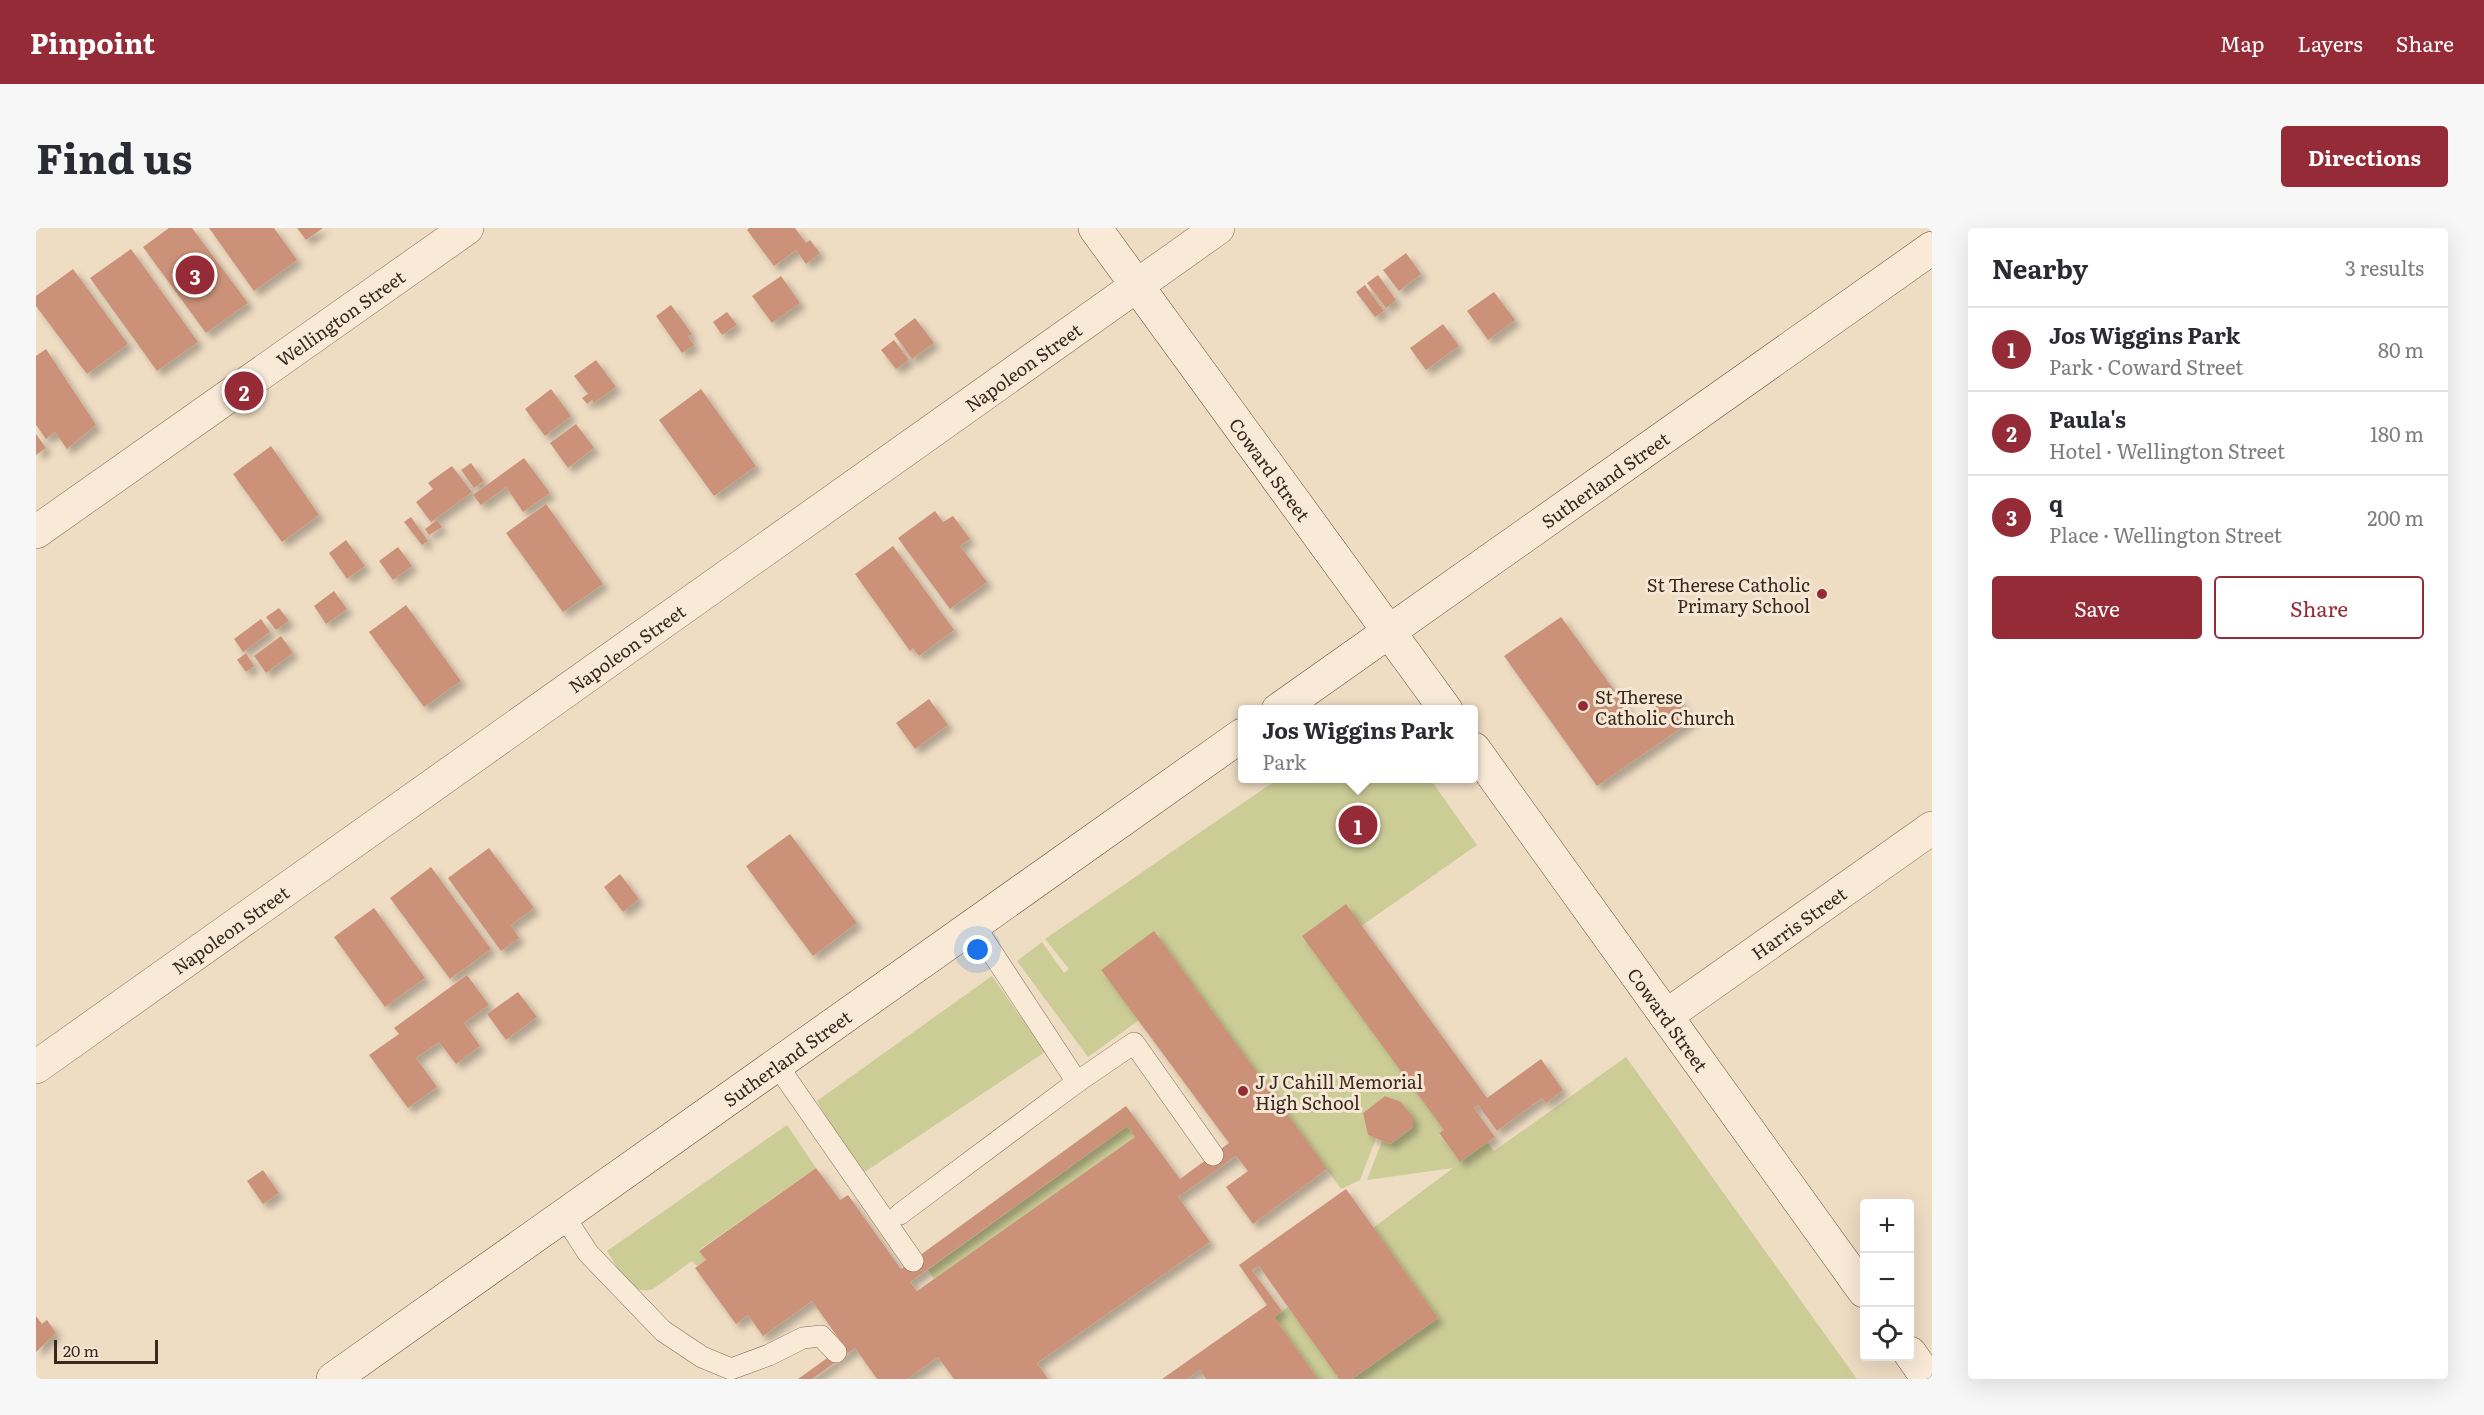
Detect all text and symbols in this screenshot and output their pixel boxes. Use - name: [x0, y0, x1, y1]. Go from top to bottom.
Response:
- text: Pinpoint: [30, 21, 155, 63]
- text: Map: [2220, 27, 2265, 58]
- text: Layers: [2298, 27, 2363, 58]
- text: Share: [2396, 27, 2454, 58]
- text: Find us: [36, 125, 193, 187]
- button: Directions: [2281, 126, 2448, 187]
- text: Nearby: [1992, 248, 2088, 287]
- pin: 3: [176, 252, 214, 298]
- text: 3 results: [2345, 252, 2424, 282]
- street label: Wellington Street: [270, 262, 410, 372]
- street label: Napoleon Street: [959, 315, 1087, 417]
- text: Jos Wiggins Park: [2049, 318, 2240, 351]
- text: 1: [2007, 334, 2016, 364]
- text: 80 m: [2378, 334, 2424, 364]
- text: Park · Coward Street: [2049, 351, 2243, 381]
- pin: 2: [224, 368, 264, 414]
- text: Paula's: [2049, 402, 2126, 435]
- street label: Coward Street: [1224, 411, 1318, 527]
- text: 2: [2006, 418, 2017, 448]
- text: 180 m: [2370, 418, 2424, 448]
- street label: Sutherland Street: [1535, 424, 1675, 534]
- text: Hotel · Wellington Street: [2049, 435, 2285, 465]
- text: q: [2049, 486, 2063, 519]
- text: 3: [2006, 502, 2017, 532]
- text: 200 m: [2367, 502, 2424, 532]
- text: Place · Wellington Street: [2049, 519, 2282, 549]
- place label: St Therese Catholic Primary School: [1647, 571, 1810, 619]
- button: Save: [1992, 576, 2202, 639]
- button: Share: [2214, 576, 2424, 639]
- marker: St Therese Catholic Primary School: [1815, 587, 1829, 601]
- street label: Napoleon Street: [562, 597, 691, 699]
- place label: St Therese Catholic Church: [1595, 683, 1735, 731]
- marker: St Therese Catholic Church: [1576, 699, 1590, 713]
- popup: [1238, 705, 1478, 783]
- text: Jos Wiggins Park: [1262, 713, 1454, 746]
- text: Park: [1262, 746, 1306, 776]
- pin: 1: [1338, 802, 1378, 848]
- street label: Napoleon Street: [166, 878, 295, 980]
- street label: Harris Street: [1745, 879, 1852, 966]
- your location: [963, 935, 992, 964]
- street label: Coward Street: [1622, 962, 1716, 1077]
- street label: Sutherland Street: [717, 1002, 857, 1112]
- place label: J J Cahill Memorial High School: [1255, 1068, 1423, 1116]
- marker: J J Cahill Memorial High School: [1236, 1084, 1250, 1098]
- map controls: [1860, 1199, 1914, 1361]
- button: +: [1860, 1199, 1914, 1253]
- button: −: [1860, 1253, 1914, 1307]
- button: locate: [1860, 1307, 1914, 1361]
- scale bar: [54, 1337, 158, 1364]
- text: 20 m: [63, 1338, 99, 1362]

